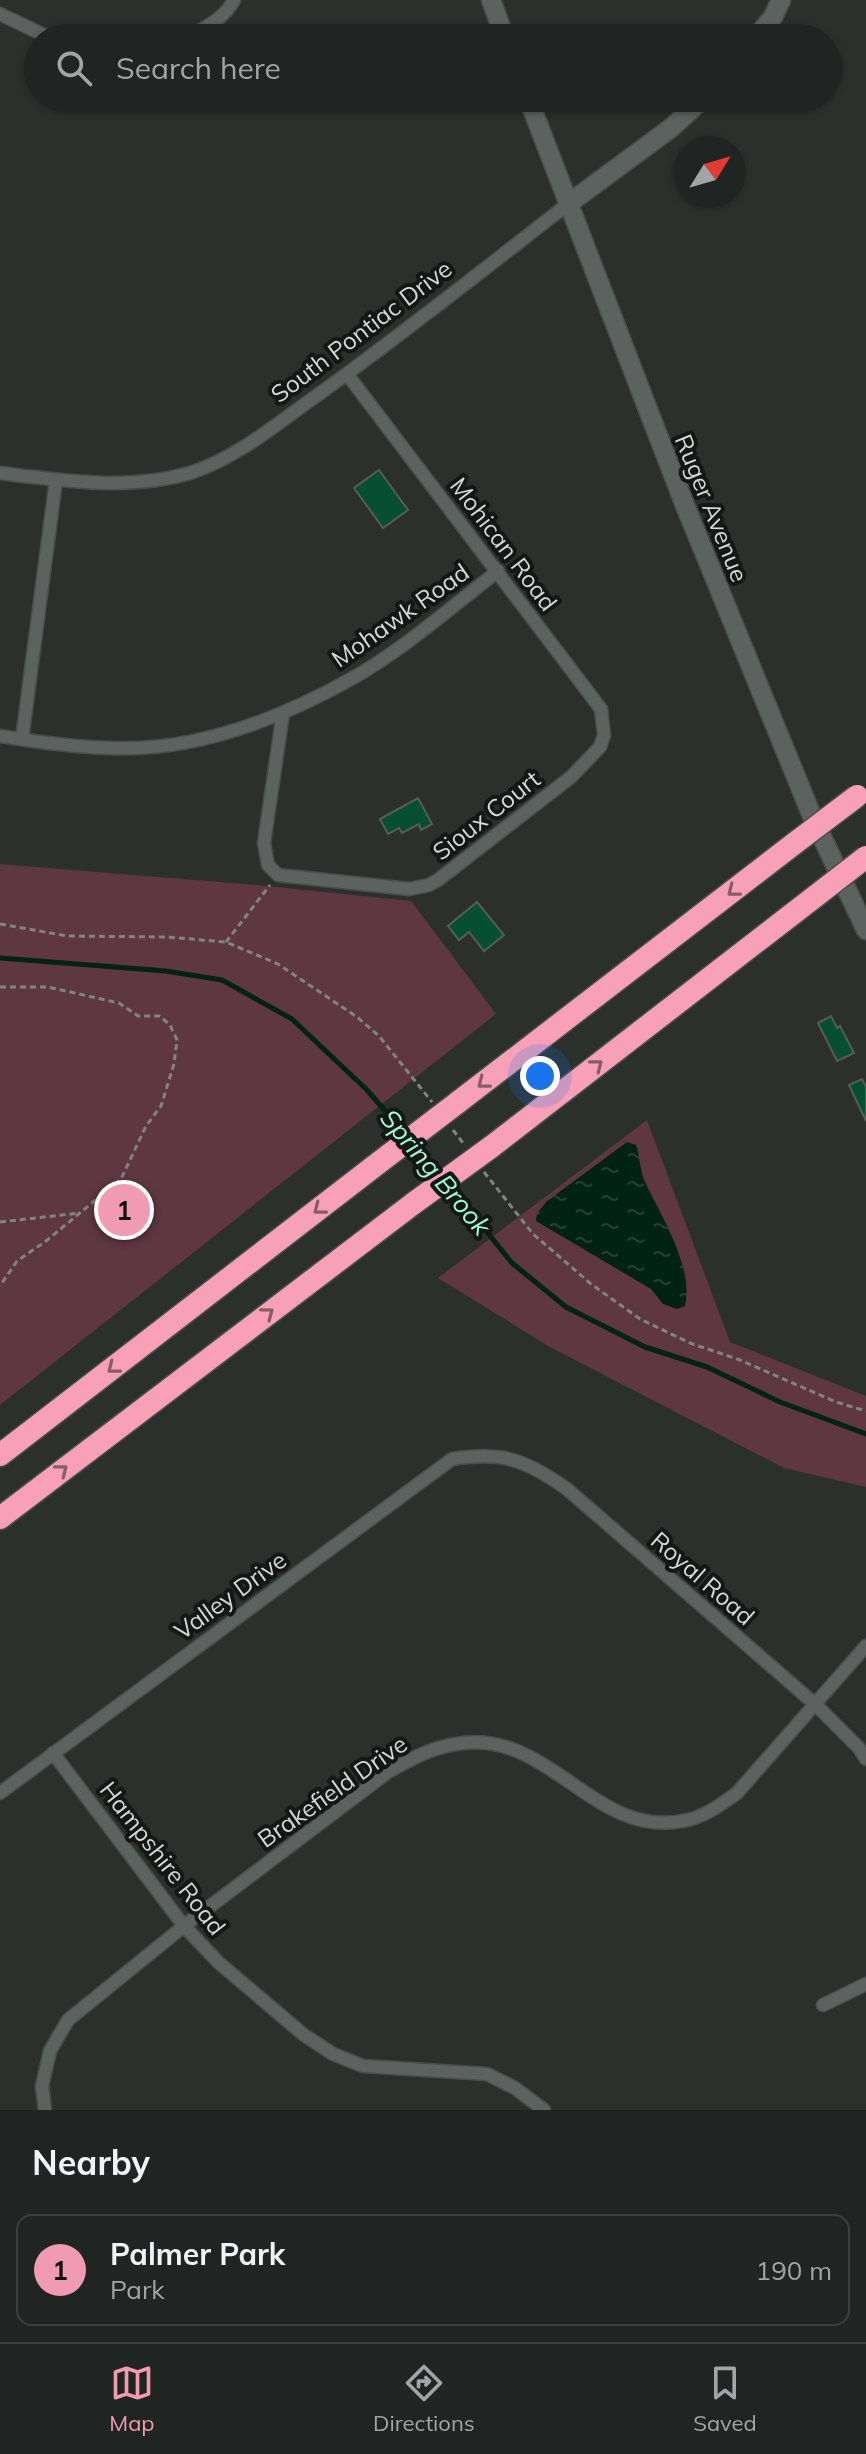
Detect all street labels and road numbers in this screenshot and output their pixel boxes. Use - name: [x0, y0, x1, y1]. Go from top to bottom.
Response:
- street label: South Pontiac Drive: [265, 253, 457, 409]
- street label: Ruger Avenue: [669, 430, 755, 586]
- street label: Mohican Road: [444, 471, 564, 617]
- street label: Mohawk Road: [325, 557, 475, 673]
- street label: Sioux Court: [426, 764, 546, 866]
- street label: Royal Road: [645, 1525, 761, 1631]
- street label: Valley Drive: [168, 1544, 292, 1646]
- street label: Brakefield Drive: [251, 1728, 413, 1854]
- street label: Hampshire Road: [94, 1775, 232, 1941]

